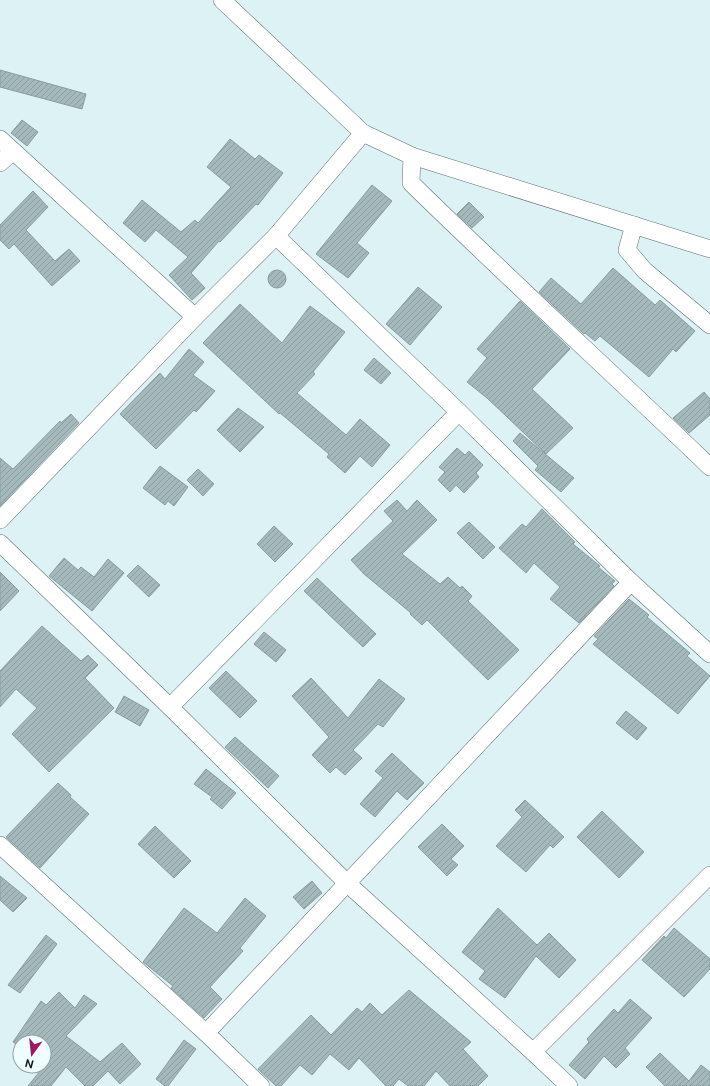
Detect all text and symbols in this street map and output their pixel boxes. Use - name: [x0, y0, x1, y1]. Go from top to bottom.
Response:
- north arrow: [12, 1034, 52, 1074]
- text: N: [24, 1057, 35, 1071]

